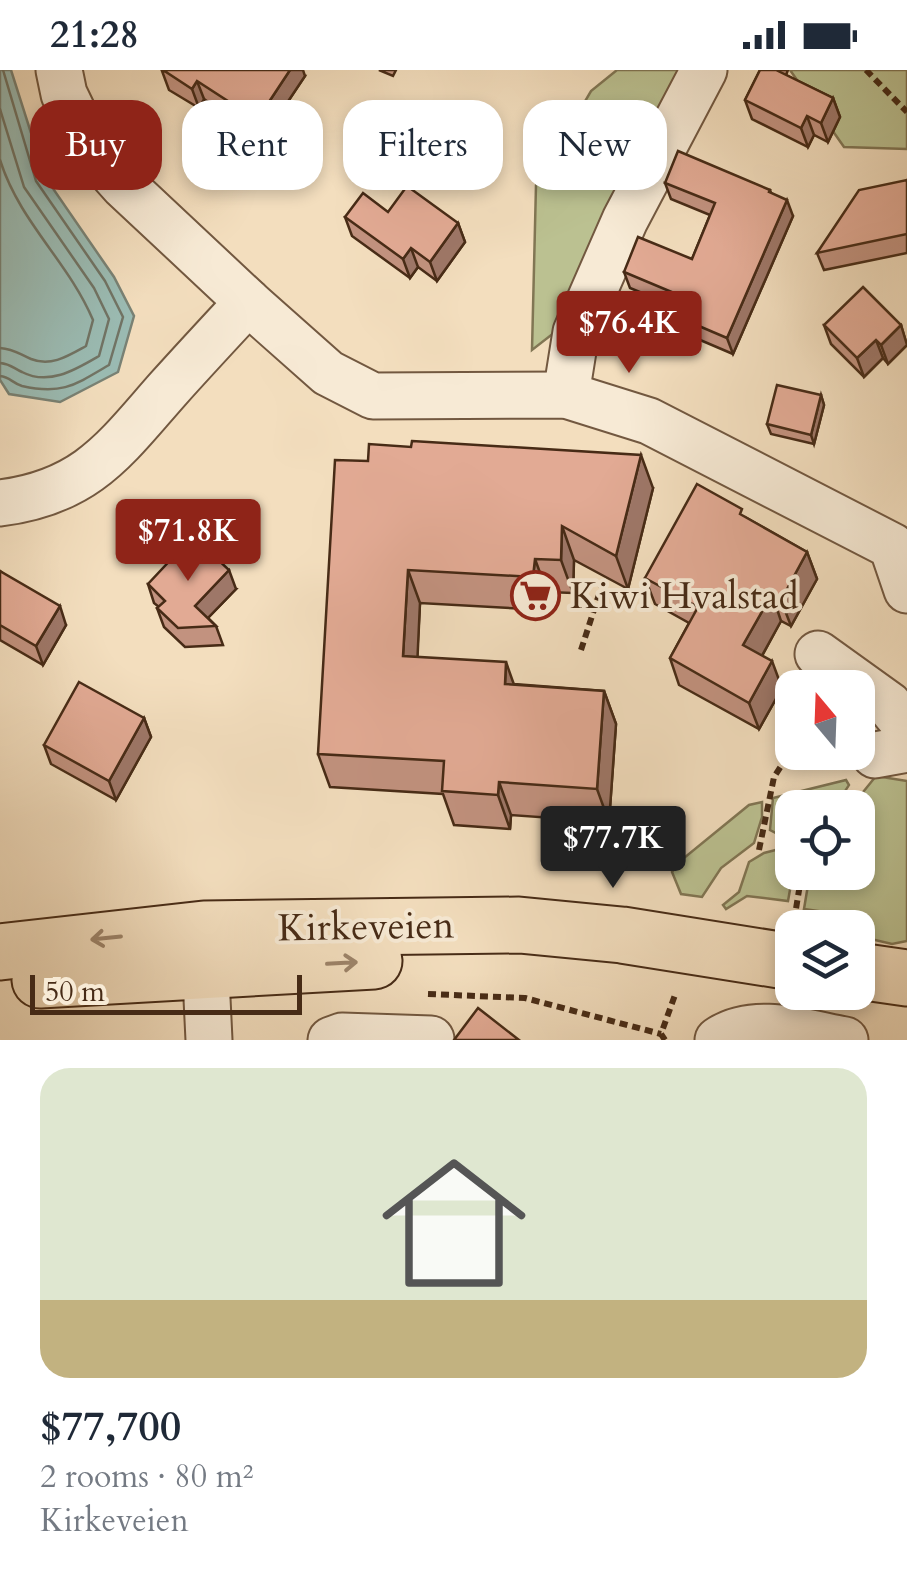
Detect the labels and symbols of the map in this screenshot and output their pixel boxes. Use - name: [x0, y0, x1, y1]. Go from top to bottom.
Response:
- pin: $76.4K: [548, 291, 710, 376]
- pin: $71.8K: [107, 499, 269, 584]
- supermarket icon: Kiwi Hvalstad: [509, 570, 561, 622]
- place label: Kiwi Hvalstad: [570, 570, 799, 622]
- north arrow: [775, 670, 875, 770]
- pin: $77.7K: [532, 806, 694, 891]
- street label: Kirkeveien: [277, 899, 455, 955]
- one-way arrow: [91, 929, 123, 948]
- one-way arrow: [325, 953, 357, 972]
- scale bar: [30, 970, 302, 1014]

